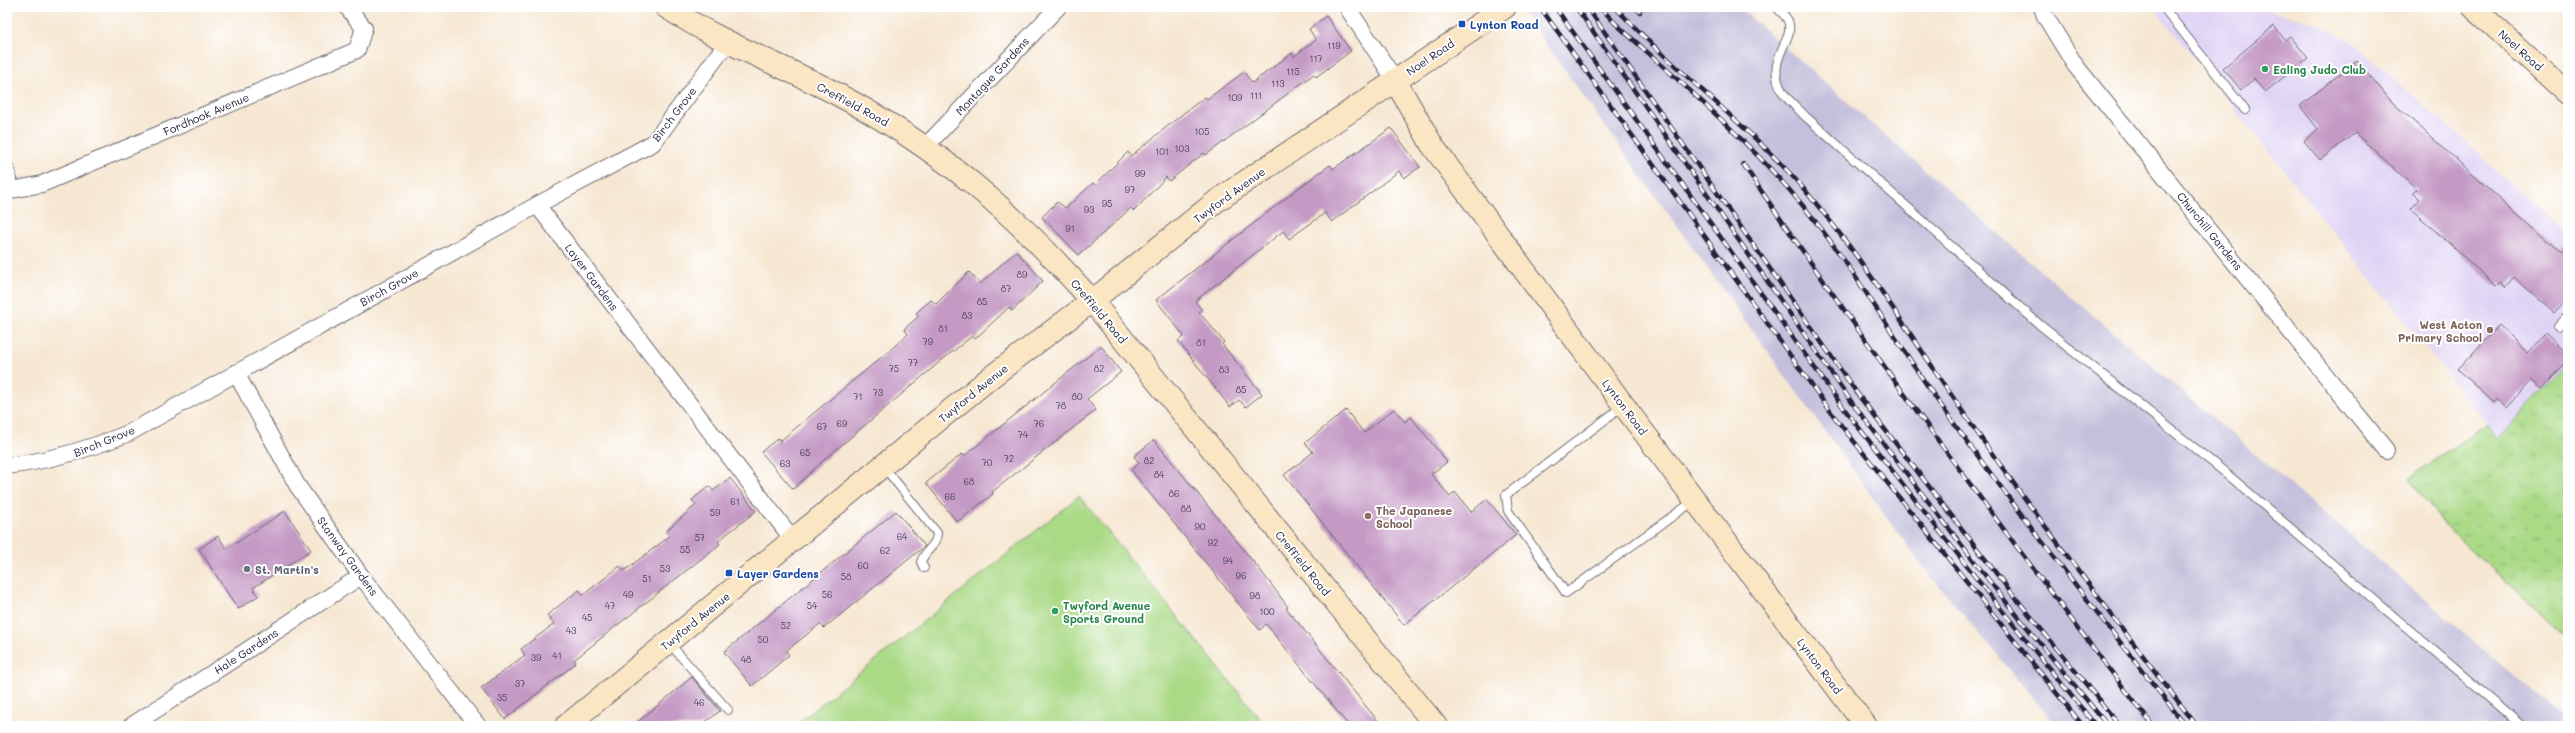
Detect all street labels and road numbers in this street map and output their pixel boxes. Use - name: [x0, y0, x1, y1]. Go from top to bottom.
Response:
- street label: Noel Road: [2495, 26, 2547, 74]
- street label: Montague Gardens: [952, 34, 1032, 118]
- street label: Noel Road: [1403, 35, 1457, 79]
- street label: Creffield Road: [814, 79, 892, 129]
- street label: Birch Grove: [649, 83, 700, 144]
- street label: Fordhook Avenue: [161, 89, 251, 139]
- street label: Twyford Avenue: [1190, 164, 1268, 226]
- street label: Churchill Gardens: [2174, 189, 2246, 273]
- street label: Layer Gardens: [562, 241, 622, 313]
- street label: Birch Grove: [357, 265, 421, 309]
- street label: Creffield Road: [1068, 276, 1130, 346]
- street label: Twyford Avenue: [935, 360, 1011, 426]
- street label: Lynton Road: [1599, 376, 1651, 438]
- street label: Birch Grove: [71, 422, 137, 460]
- street label: Stanway Gardens: [314, 513, 382, 599]
- street label: Creffield Road: [1272, 527, 1334, 599]
- street label: Twyford Avenue: [657, 588, 733, 654]
- street label: Hale Gardens: [211, 625, 281, 677]
- street label: Lynton Road: [1794, 635, 1846, 697]

